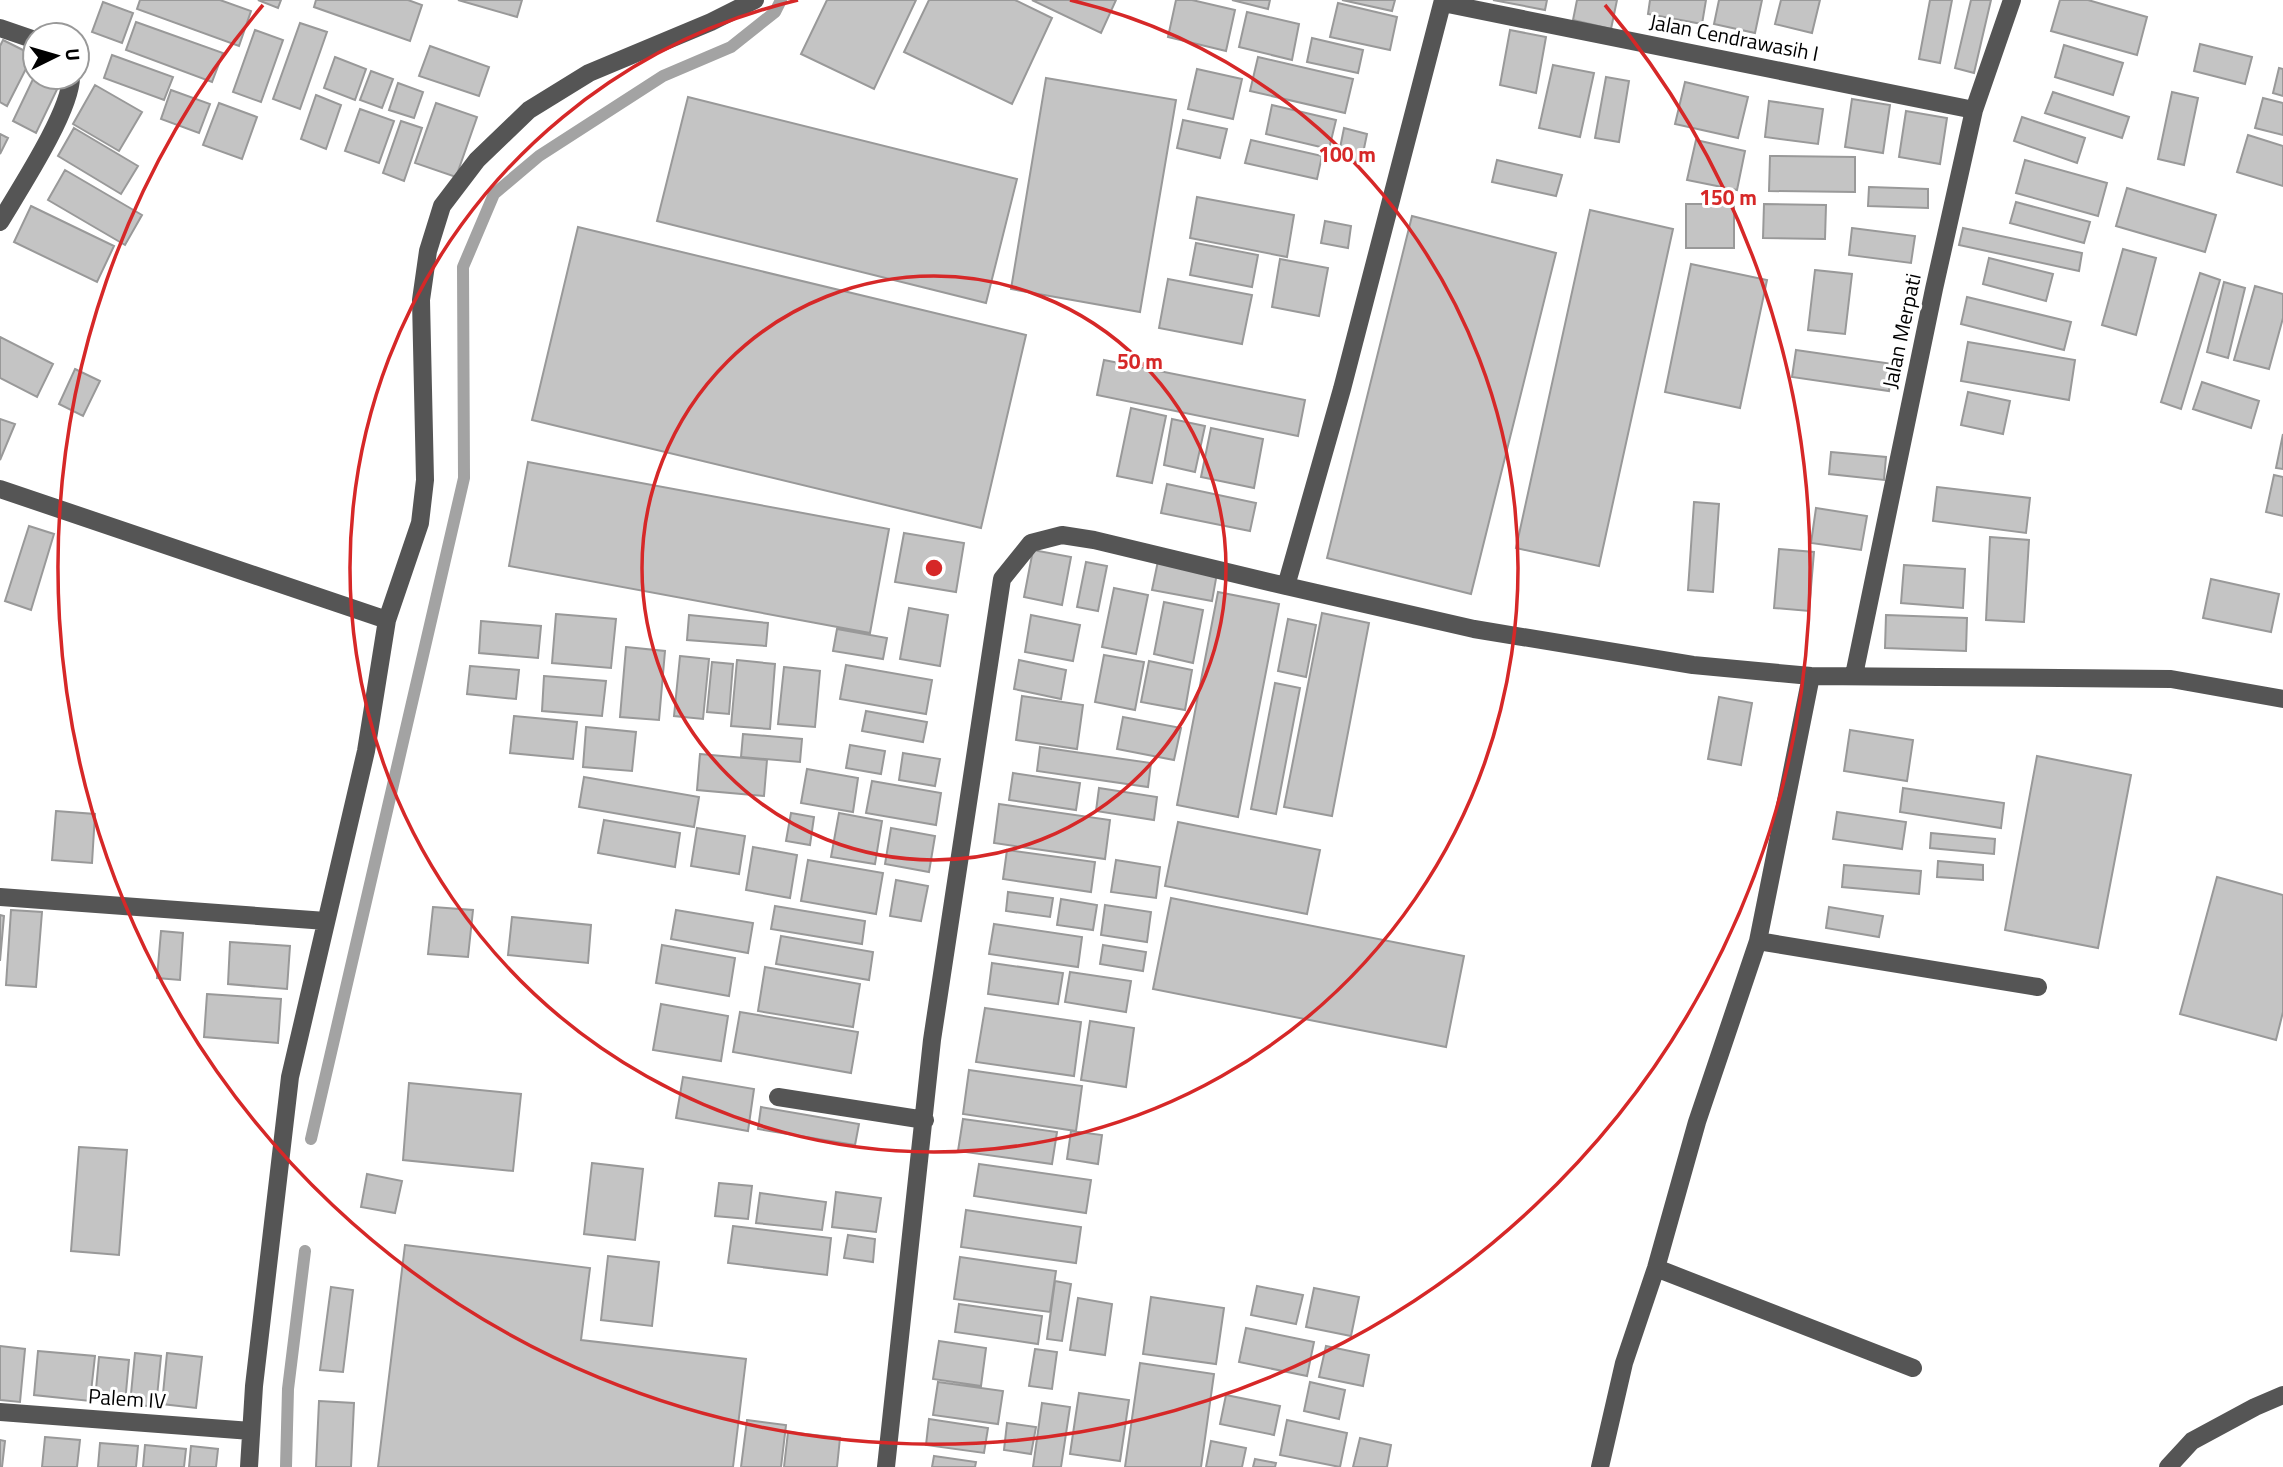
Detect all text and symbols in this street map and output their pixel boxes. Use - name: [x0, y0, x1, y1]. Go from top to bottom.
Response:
- street label: Jalan Cendrawasih I: [1647, 5, 1822, 69]
- north arrow: [21, 21, 91, 91]
- text: U: [58, 47, 88, 62]
- text: 100 m: [1318, 138, 1376, 170]
- text: 150 m: [1699, 181, 1757, 213]
- street label: Jalan Merpati: [1873, 270, 1929, 391]
- text: 50 m: [1117, 345, 1163, 377]
- centre of rings: [922, 556, 946, 580]
- street label: Palem IV: [87, 1379, 167, 1417]

